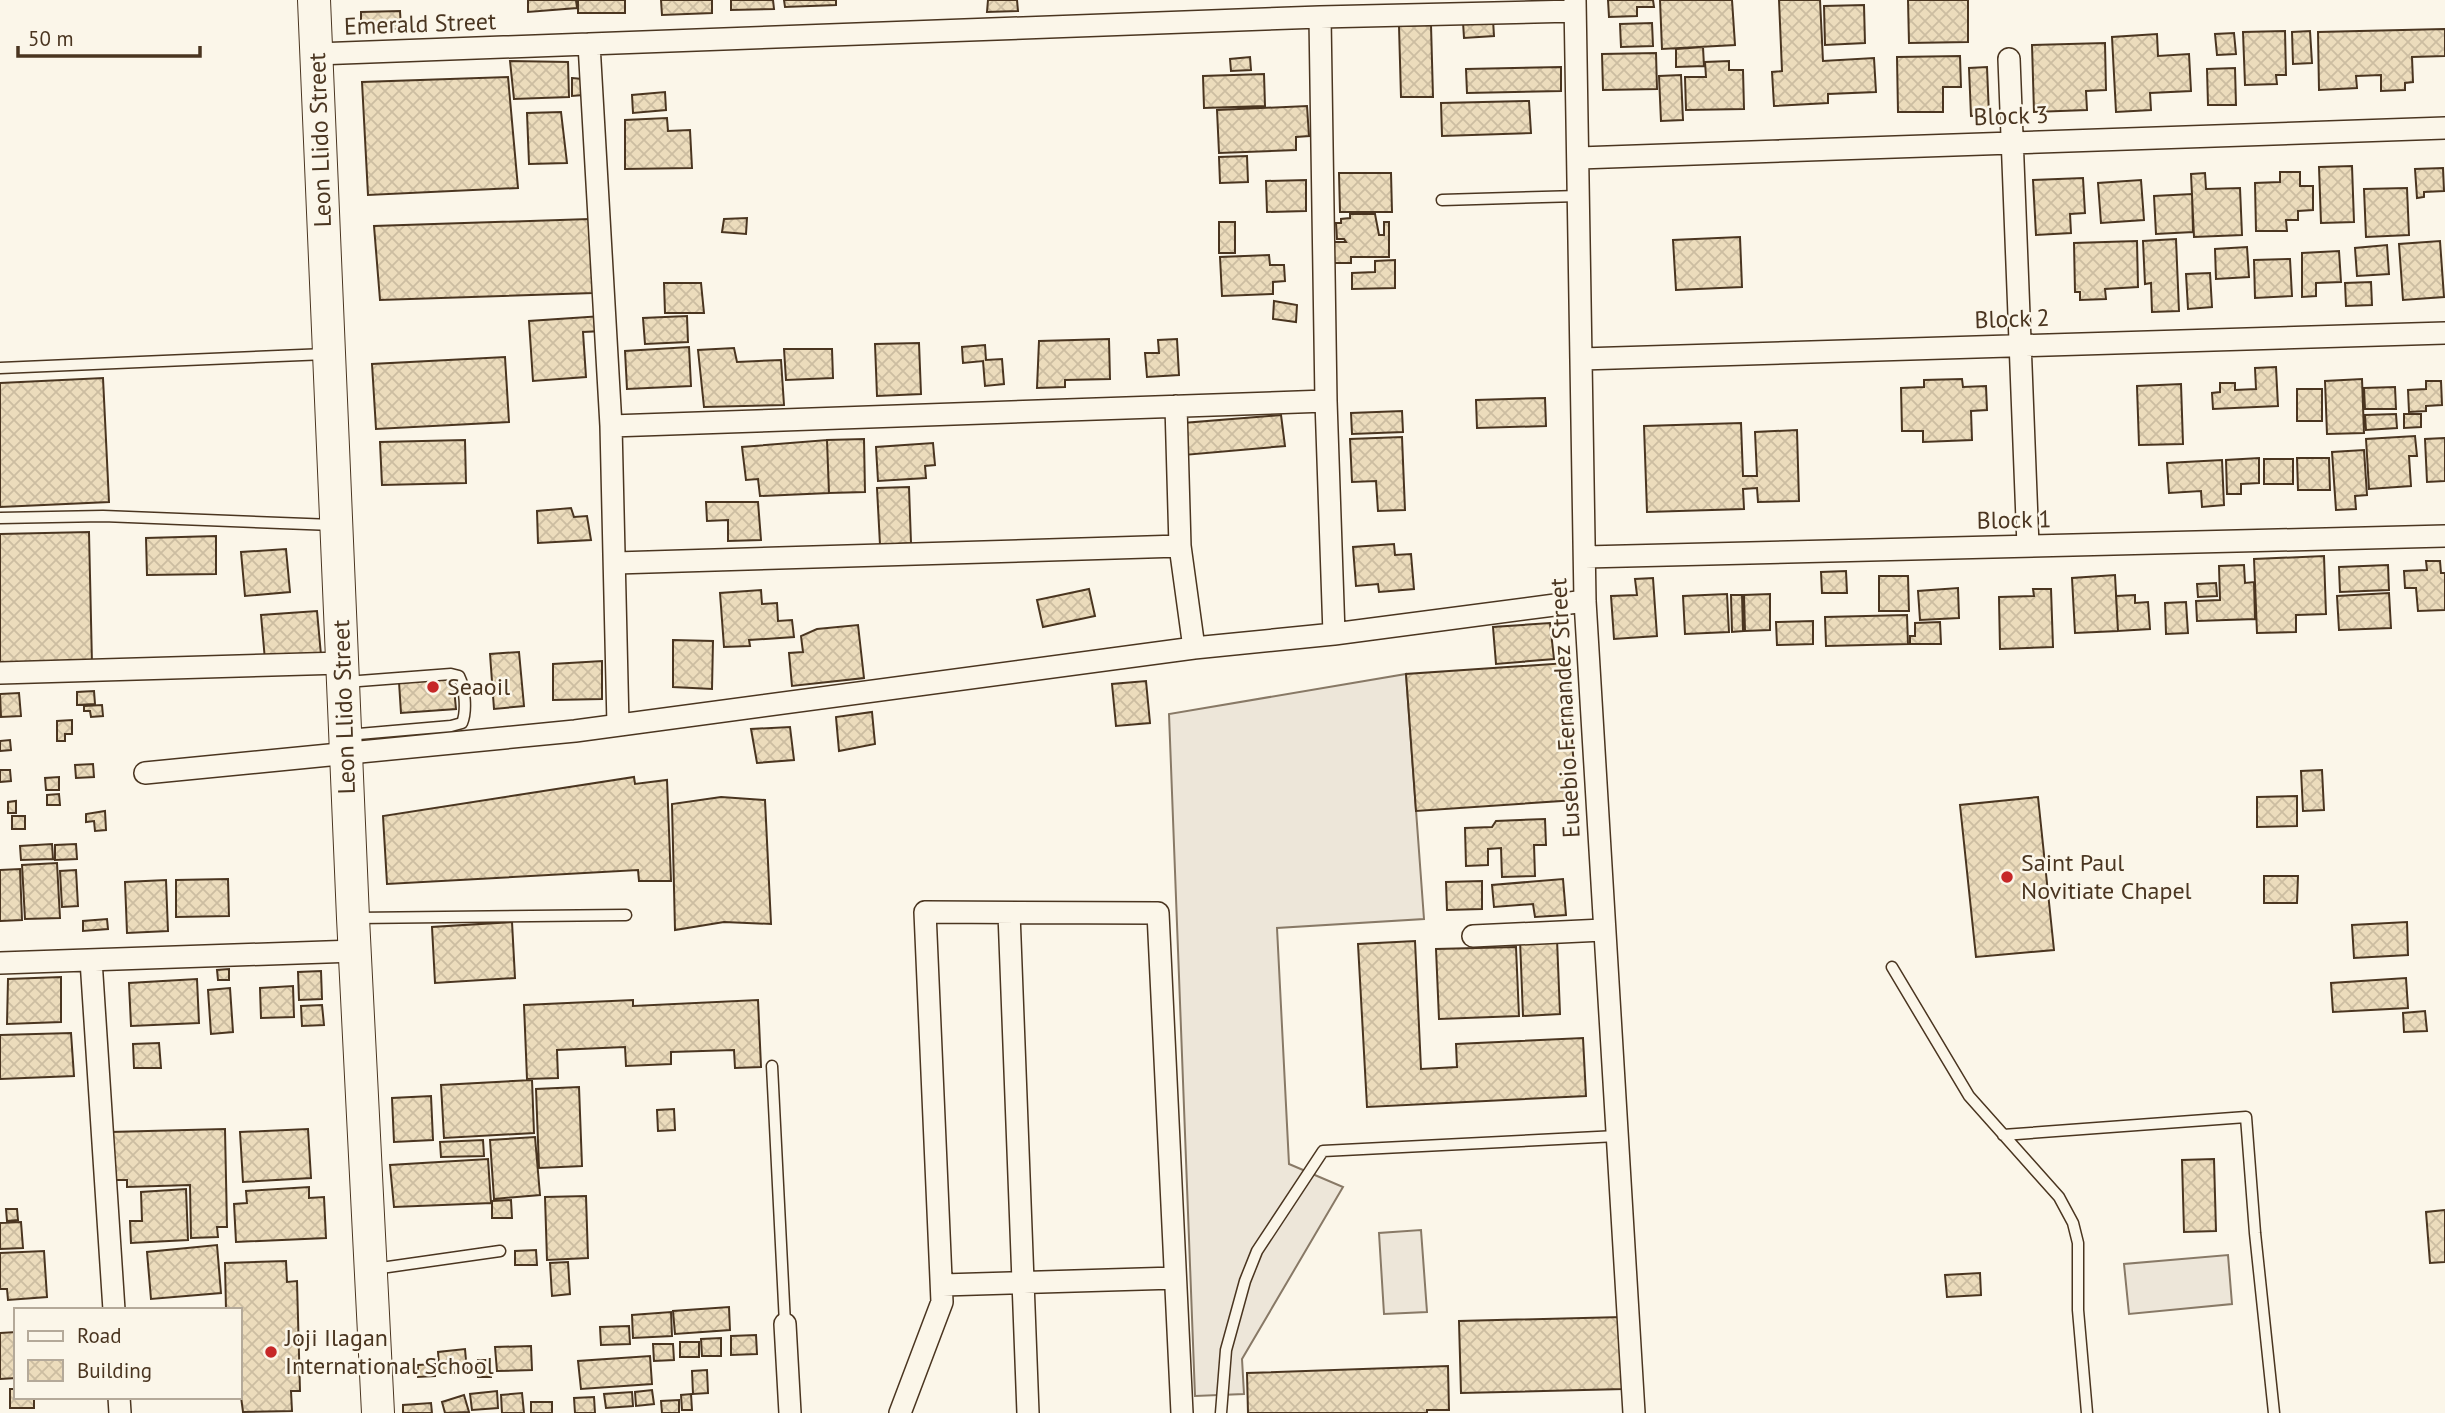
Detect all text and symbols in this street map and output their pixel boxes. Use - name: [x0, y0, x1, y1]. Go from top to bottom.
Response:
- street label: Emerald Street: [343, 5, 497, 42]
- scale bar: [18, 14, 200, 58]
- text: 50 m: [28, 25, 74, 52]
- street label: Leon Llido Street: [301, 52, 338, 228]
- street label: Block 3: [1973, 99, 2049, 132]
- street label: Block 2: [1974, 302, 2050, 335]
- street label: Block 1: [1976, 503, 2052, 536]
- street label: Eusebio Fernandez Street: [1542, 577, 1587, 839]
- street label: Leon Llido Street: [325, 619, 362, 795]
- place label: Seaoil: [447, 671, 510, 702]
- marker: Seaoil: [425, 679, 441, 695]
- place label: Saint Paul Novitiate Chapel: [2021, 847, 2192, 906]
- marker: Saint Paul Novitiate Chapel: [1999, 869, 2015, 885]
- legend: [14, 1308, 242, 1399]
- text: Road: [77, 1322, 121, 1349]
- place label: Joji Ilagan International School: [284, 1322, 494, 1381]
- marker: Joji Ilagan International School: [263, 1344, 279, 1360]
- text: Building: [77, 1357, 152, 1384]

